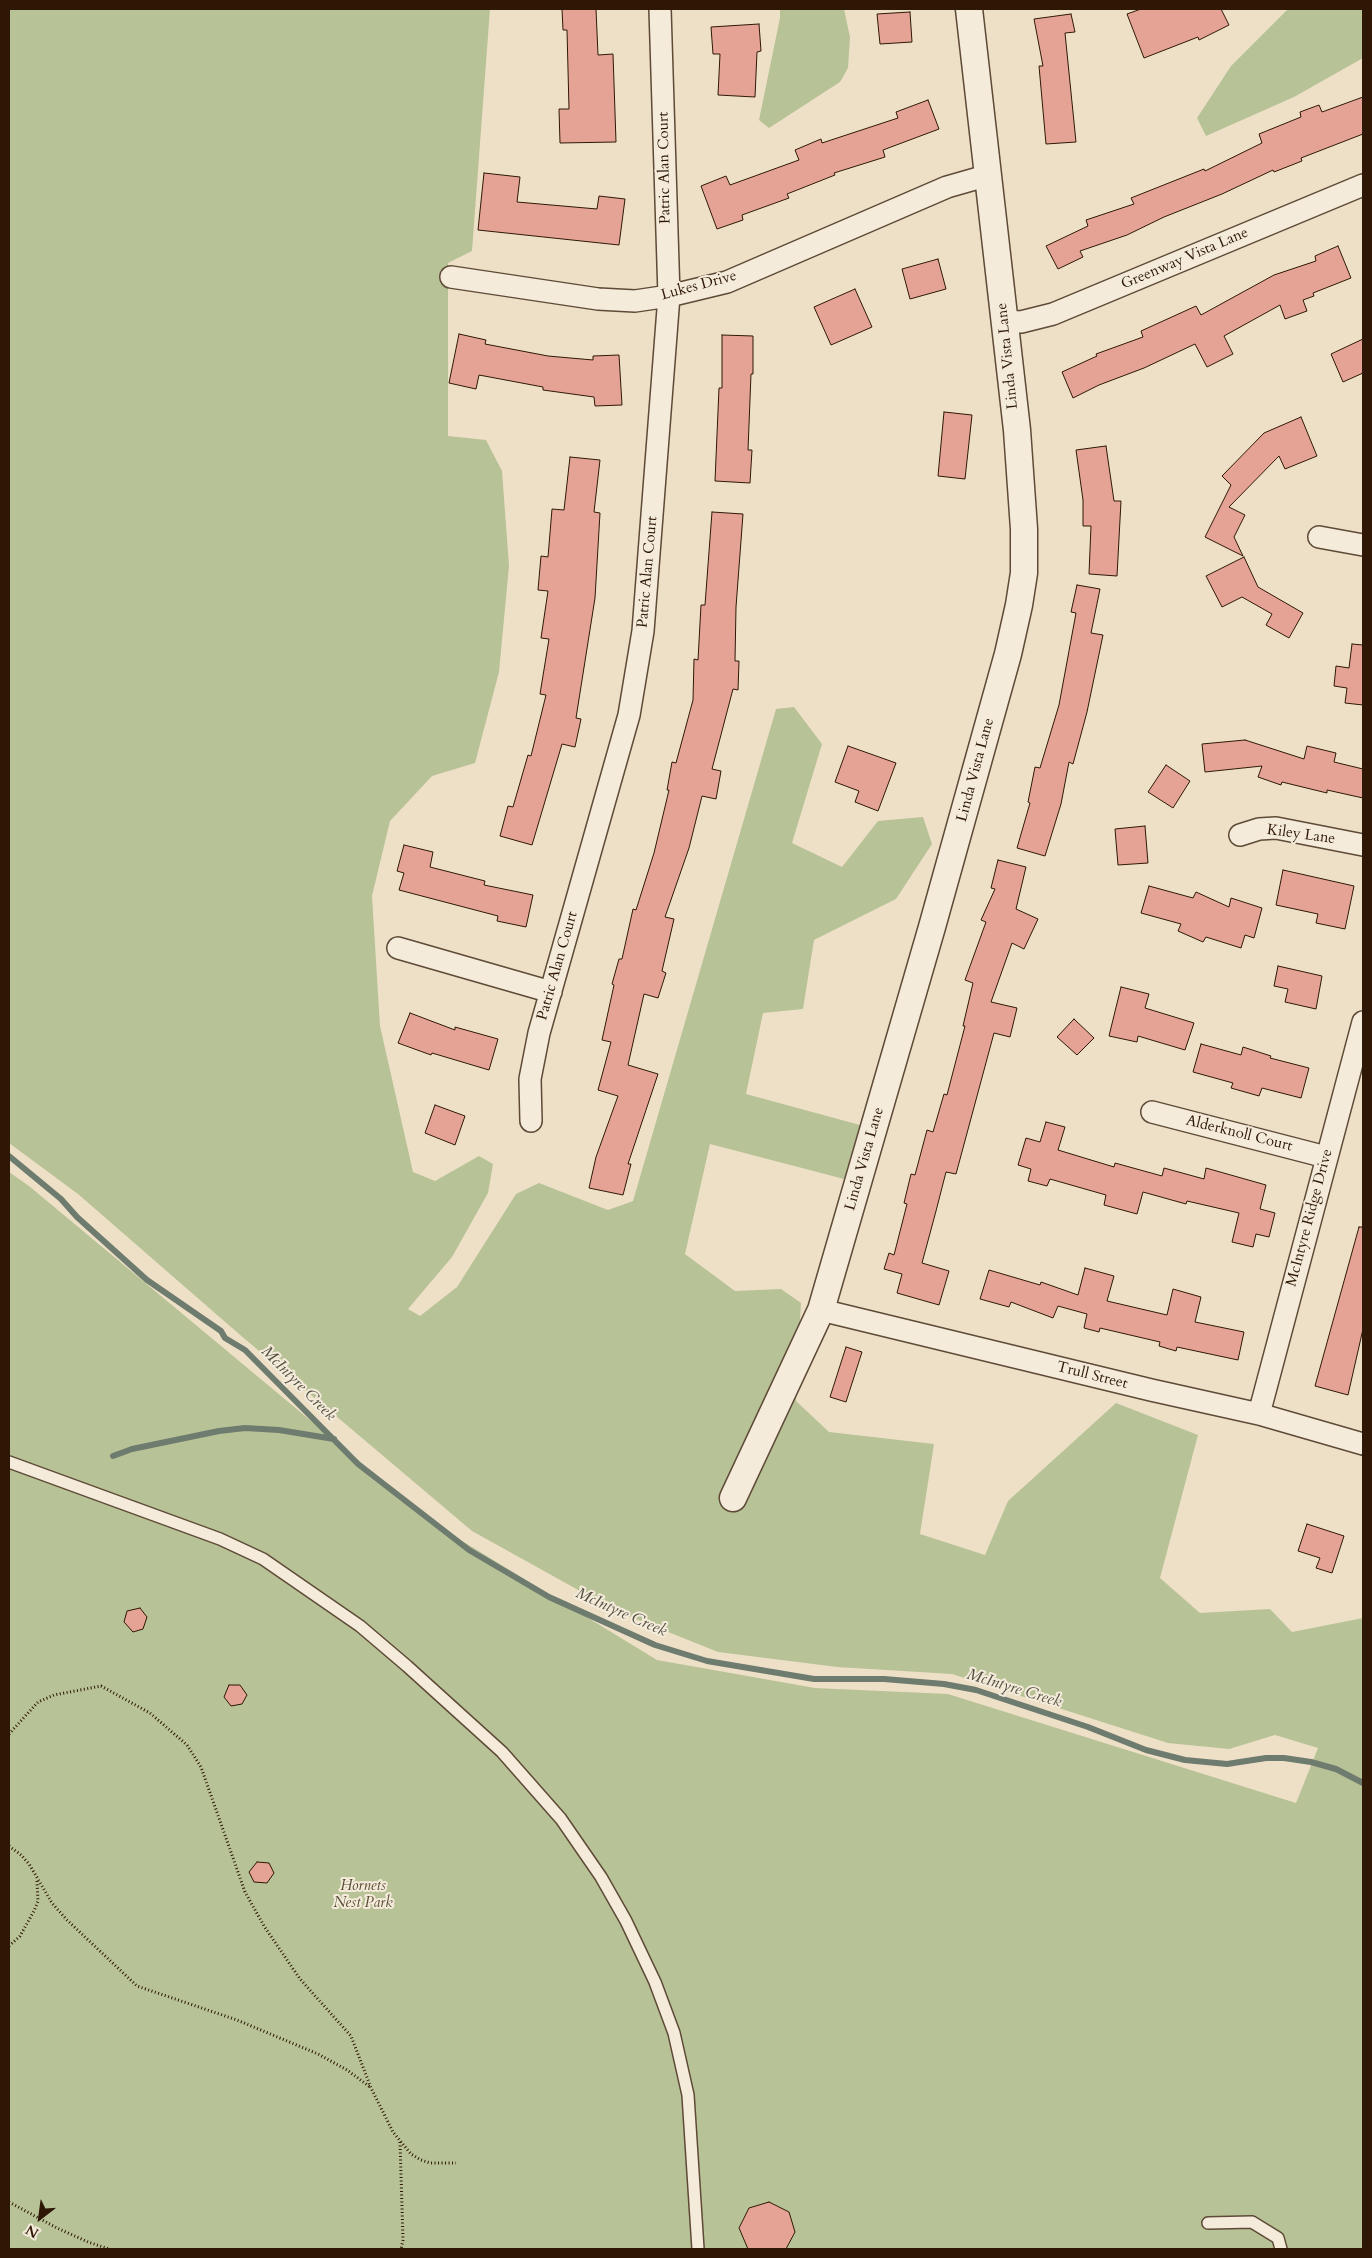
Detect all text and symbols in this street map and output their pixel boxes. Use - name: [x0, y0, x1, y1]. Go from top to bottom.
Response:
- street label: Patric Alan Court: [655, 112, 675, 224]
- street label: Greenway Vista Lane: [1119, 224, 1251, 294]
- street label: Lukes Drive: [659, 267, 739, 305]
- street label: Linda Vista Lane: [993, 302, 1023, 410]
- street label: Patric Alan Court: [634, 515, 662, 629]
- street label: Linda Vista Lane: [953, 716, 999, 824]
- street label: Kiley Lane: [1266, 821, 1336, 849]
- street label: Patric Alan Court: [534, 910, 582, 1022]
- street label: Linda Vista Lane: [842, 1105, 888, 1213]
- street label: Alderknoll Court: [1184, 1112, 1294, 1156]
- street label: McIntyre Ridge Drive: [1283, 1147, 1337, 1289]
- water label: McIntyre Creek: [257, 1343, 339, 1425]
- street label: Trull Street: [1055, 1359, 1129, 1393]
- water label: McIntyre Creek: [572, 1584, 670, 1642]
- water label: McIntyre Creek: [964, 1665, 1064, 1713]
- park label: Hornets Nest Park: [333, 1878, 393, 1913]
- north arrow: [15, 2193, 65, 2243]
- text: N: [22, 2220, 42, 2243]

